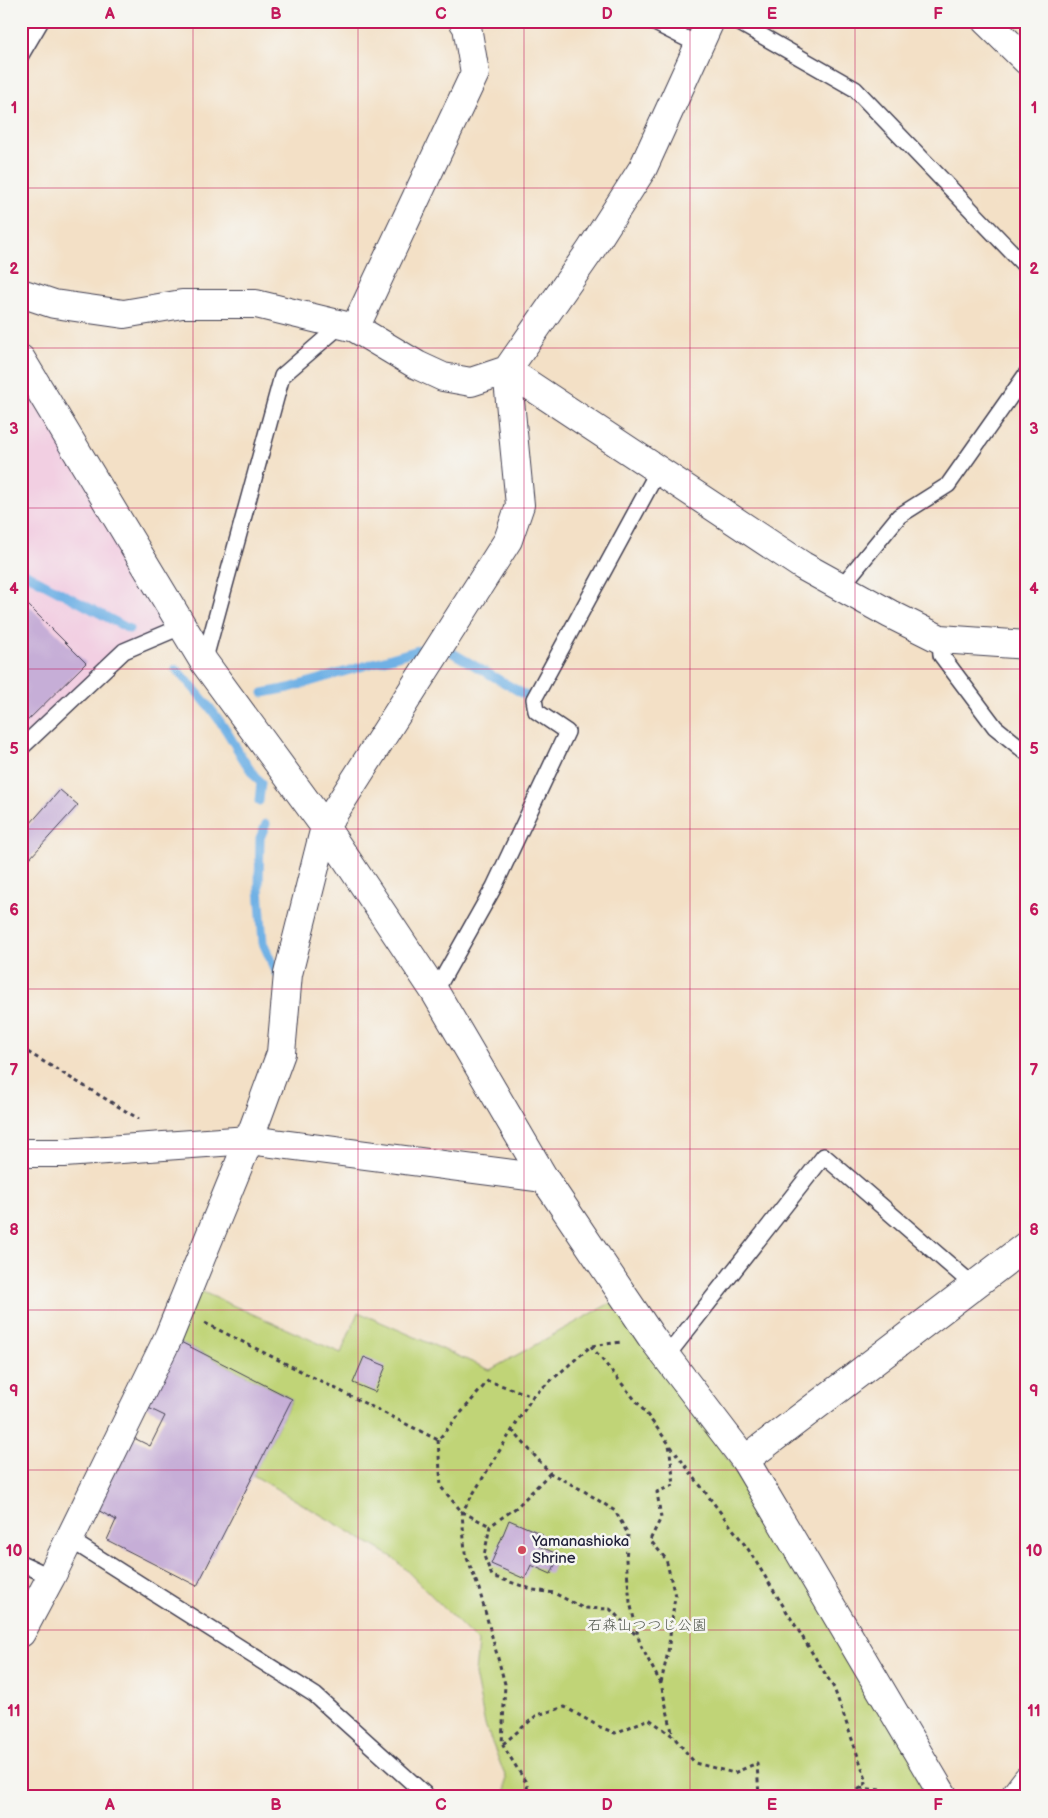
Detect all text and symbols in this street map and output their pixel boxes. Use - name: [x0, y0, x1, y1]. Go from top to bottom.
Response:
- text: A: [104, 5, 115, 24]
- text: B: [270, 5, 282, 24]
- text: C: [435, 5, 447, 24]
- text: D: [601, 5, 613, 24]
- text: E: [767, 5, 777, 24]
- text: F: [933, 5, 943, 24]
- text: 1: [11, 99, 17, 118]
- text: 1: [1031, 99, 1037, 118]
- text: 2: [9, 260, 19, 279]
- text: 2: [1029, 260, 1039, 279]
- text: 3: [9, 420, 19, 439]
- text: 3: [1029, 420, 1039, 439]
- text: 4: [9, 580, 19, 599]
- text: 4: [1029, 580, 1039, 599]
- text: 5: [9, 740, 19, 759]
- text: 5: [1029, 740, 1039, 759]
- text: 6: [9, 901, 19, 920]
- text: 6: [1029, 901, 1039, 920]
- text: 7: [10, 1061, 19, 1080]
- text: 7: [1030, 1061, 1039, 1080]
- text: 8: [9, 1221, 19, 1240]
- text: 8: [1029, 1221, 1039, 1240]
- text: 9: [9, 1382, 19, 1401]
- text: 9: [1029, 1382, 1039, 1401]
- place label: Yamanashioka Shrine: [531, 1532, 629, 1568]
- text: 10: [6, 1542, 22, 1561]
- text: 10: [1026, 1542, 1042, 1561]
- marker: Yamanashioka Shrine: [516, 1544, 528, 1556]
- park label: 石森山つつじ公園: [587, 1616, 707, 1635]
- text: 11: [7, 1702, 21, 1721]
- text: 11: [1027, 1702, 1041, 1721]
- text: A: [104, 1796, 115, 1815]
- text: B: [270, 1796, 282, 1815]
- text: C: [435, 1796, 447, 1815]
- text: D: [601, 1796, 613, 1815]
- text: E: [767, 1796, 777, 1815]
- text: F: [933, 1796, 943, 1815]

